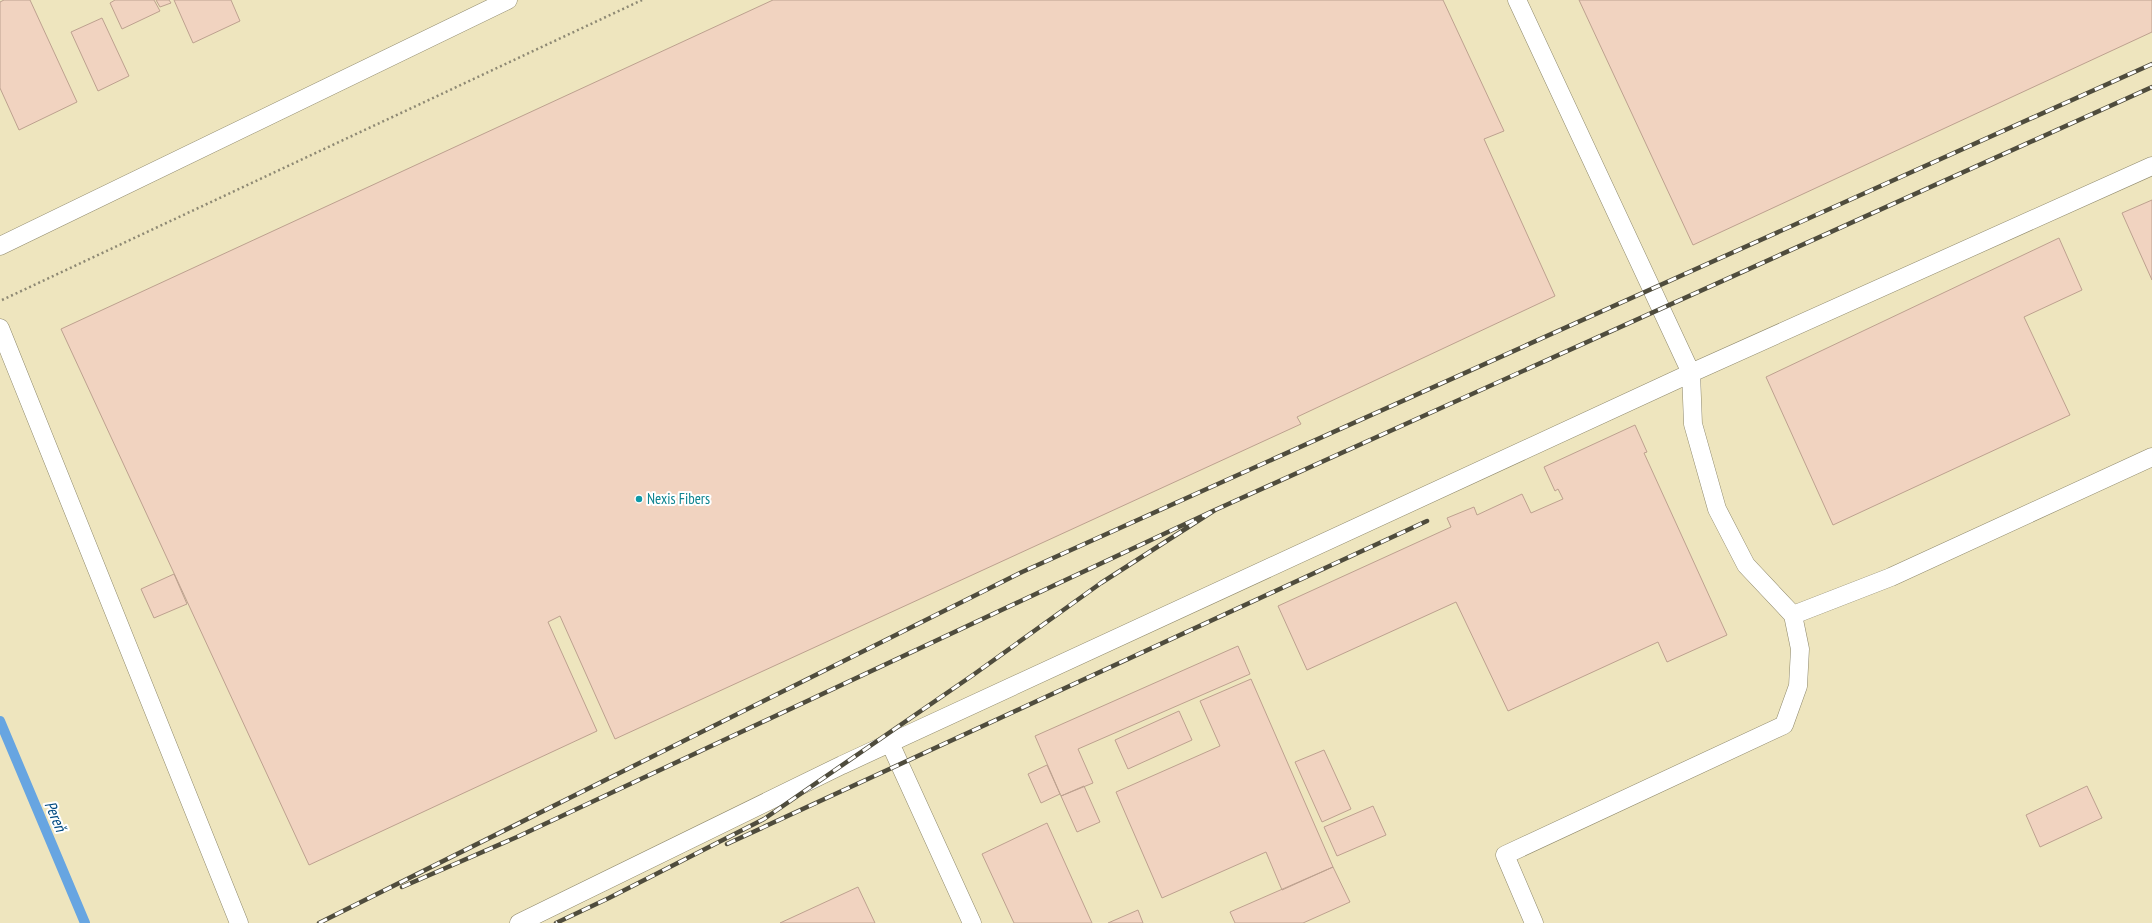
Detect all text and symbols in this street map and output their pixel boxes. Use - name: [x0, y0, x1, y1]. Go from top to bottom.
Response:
- place label: Nexis Fibers: [647, 489, 710, 508]
- marker: Nexis Fibers: [634, 494, 644, 504]
- water label: Pereň: [41, 798, 72, 836]

